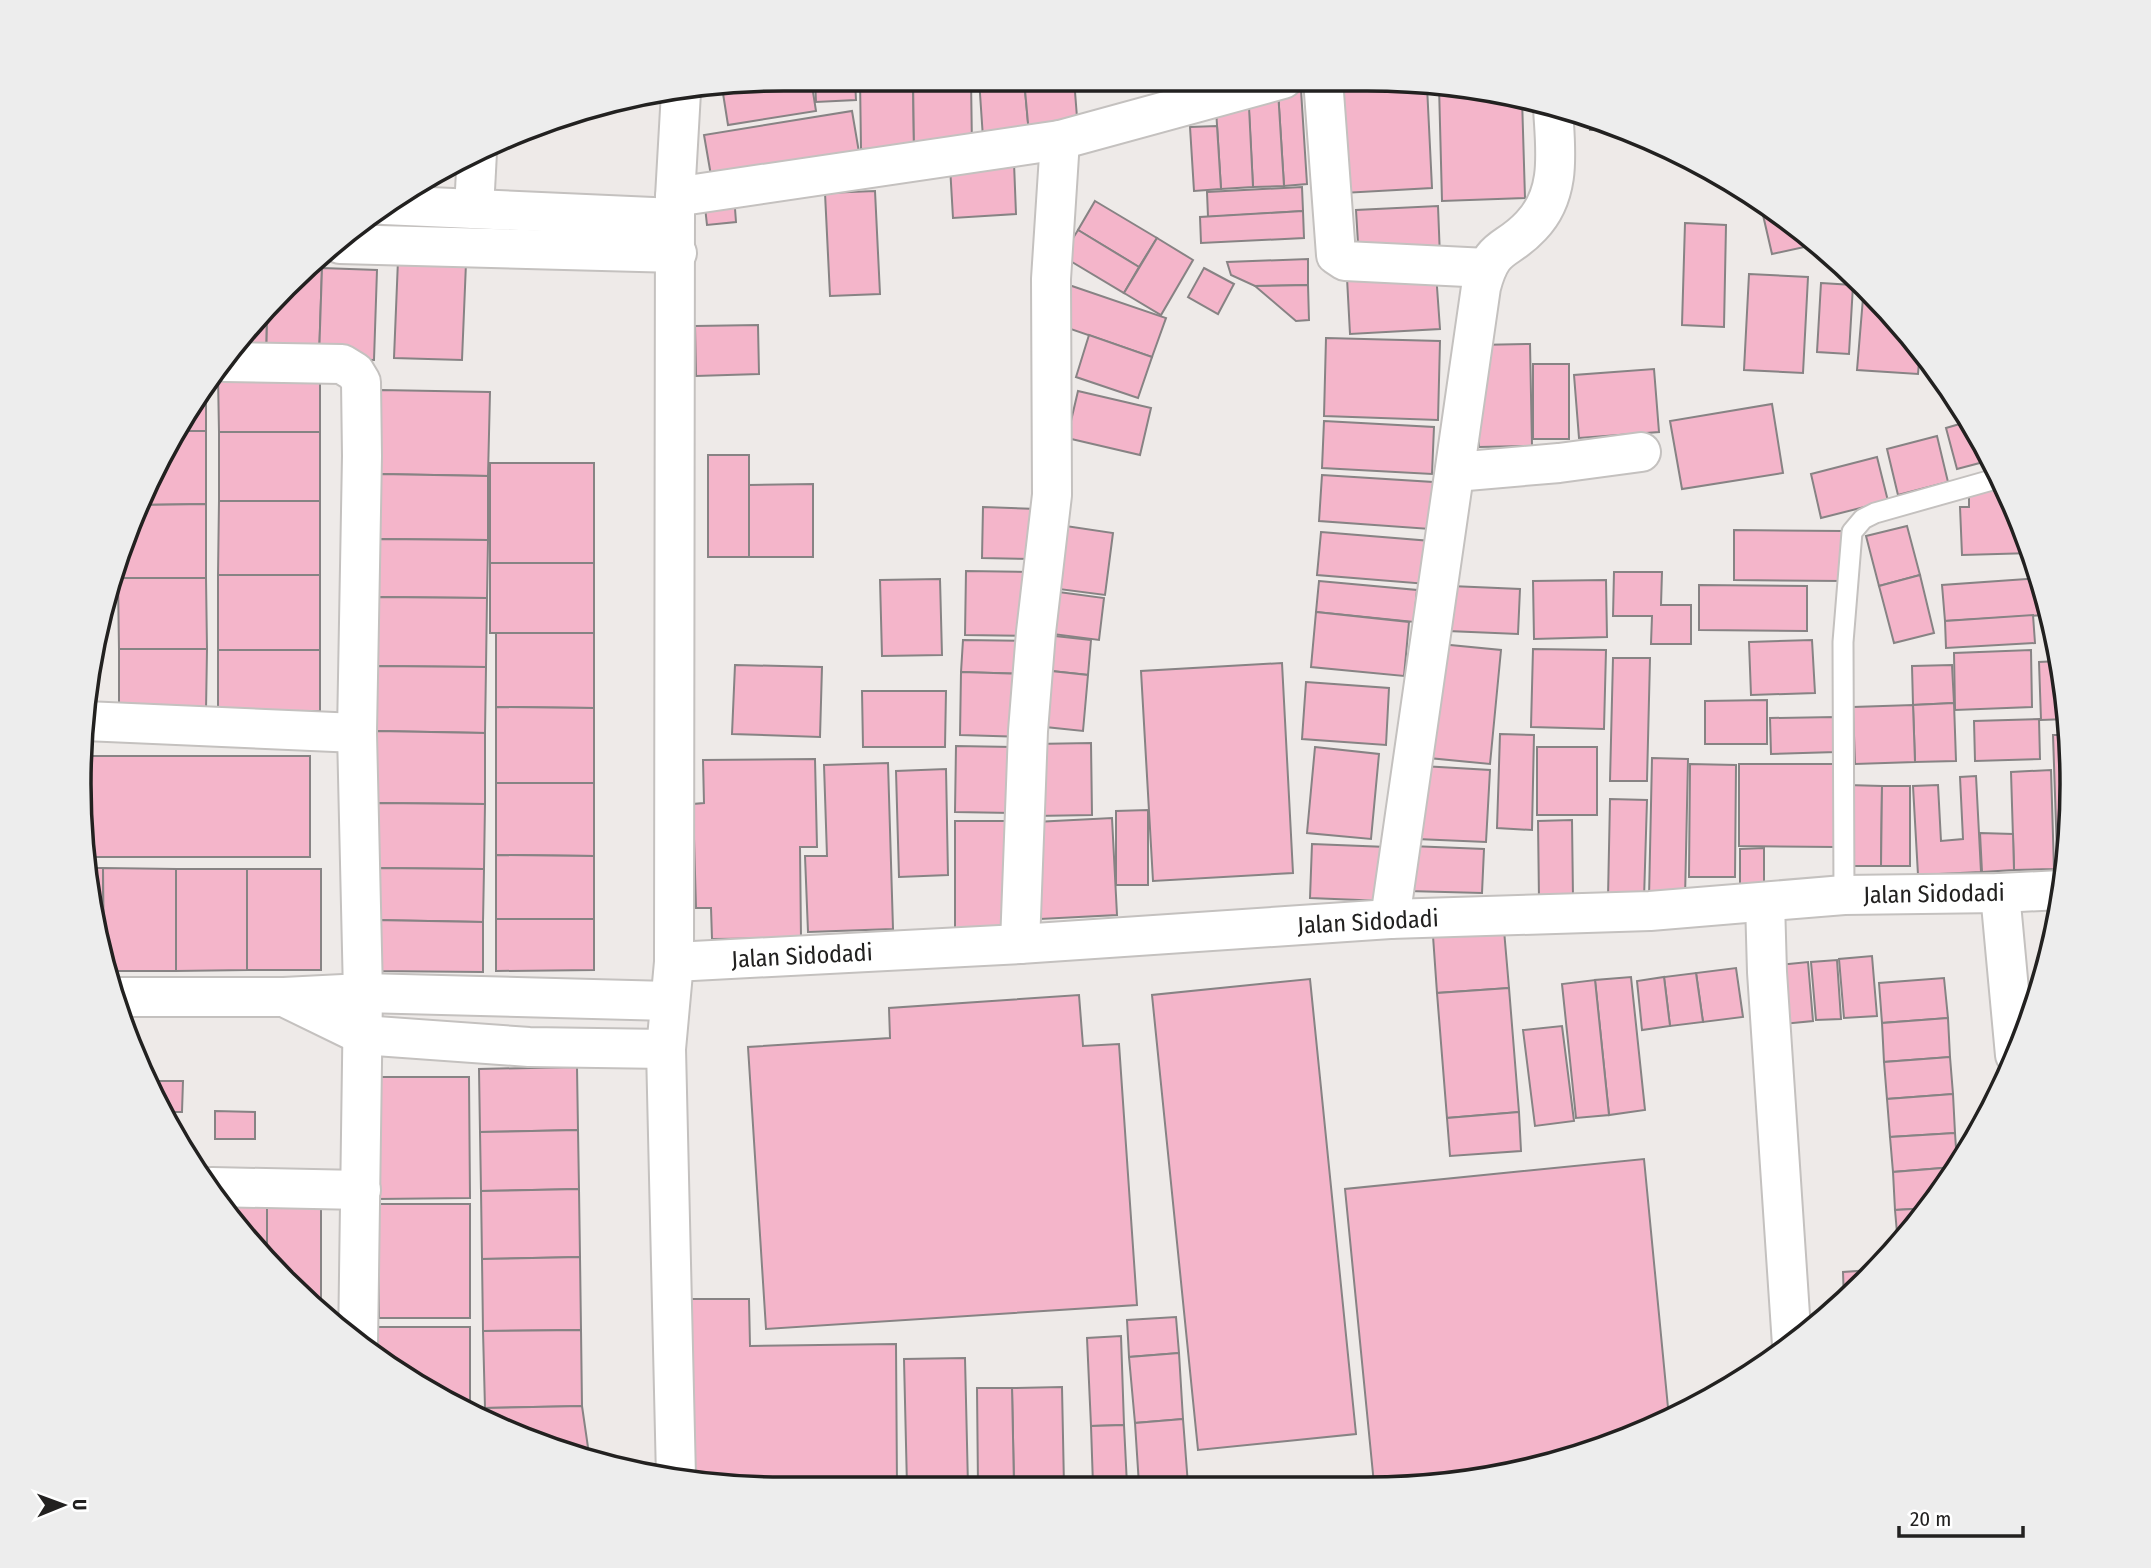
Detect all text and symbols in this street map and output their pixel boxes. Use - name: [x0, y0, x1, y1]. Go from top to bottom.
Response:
- street label: Jalan Sidodadi: [1863, 879, 2005, 909]
- street label: Jalan Sidodadi: [1297, 904, 1439, 940]
- street label: Jalan Sidodadi: [731, 938, 873, 974]
- north arrow: [28, 1470, 98, 1540]
- scale bar: [1899, 1494, 2023, 1538]
- text: U: [68, 1499, 91, 1510]
- text: 20 m: [1910, 1506, 1951, 1532]

